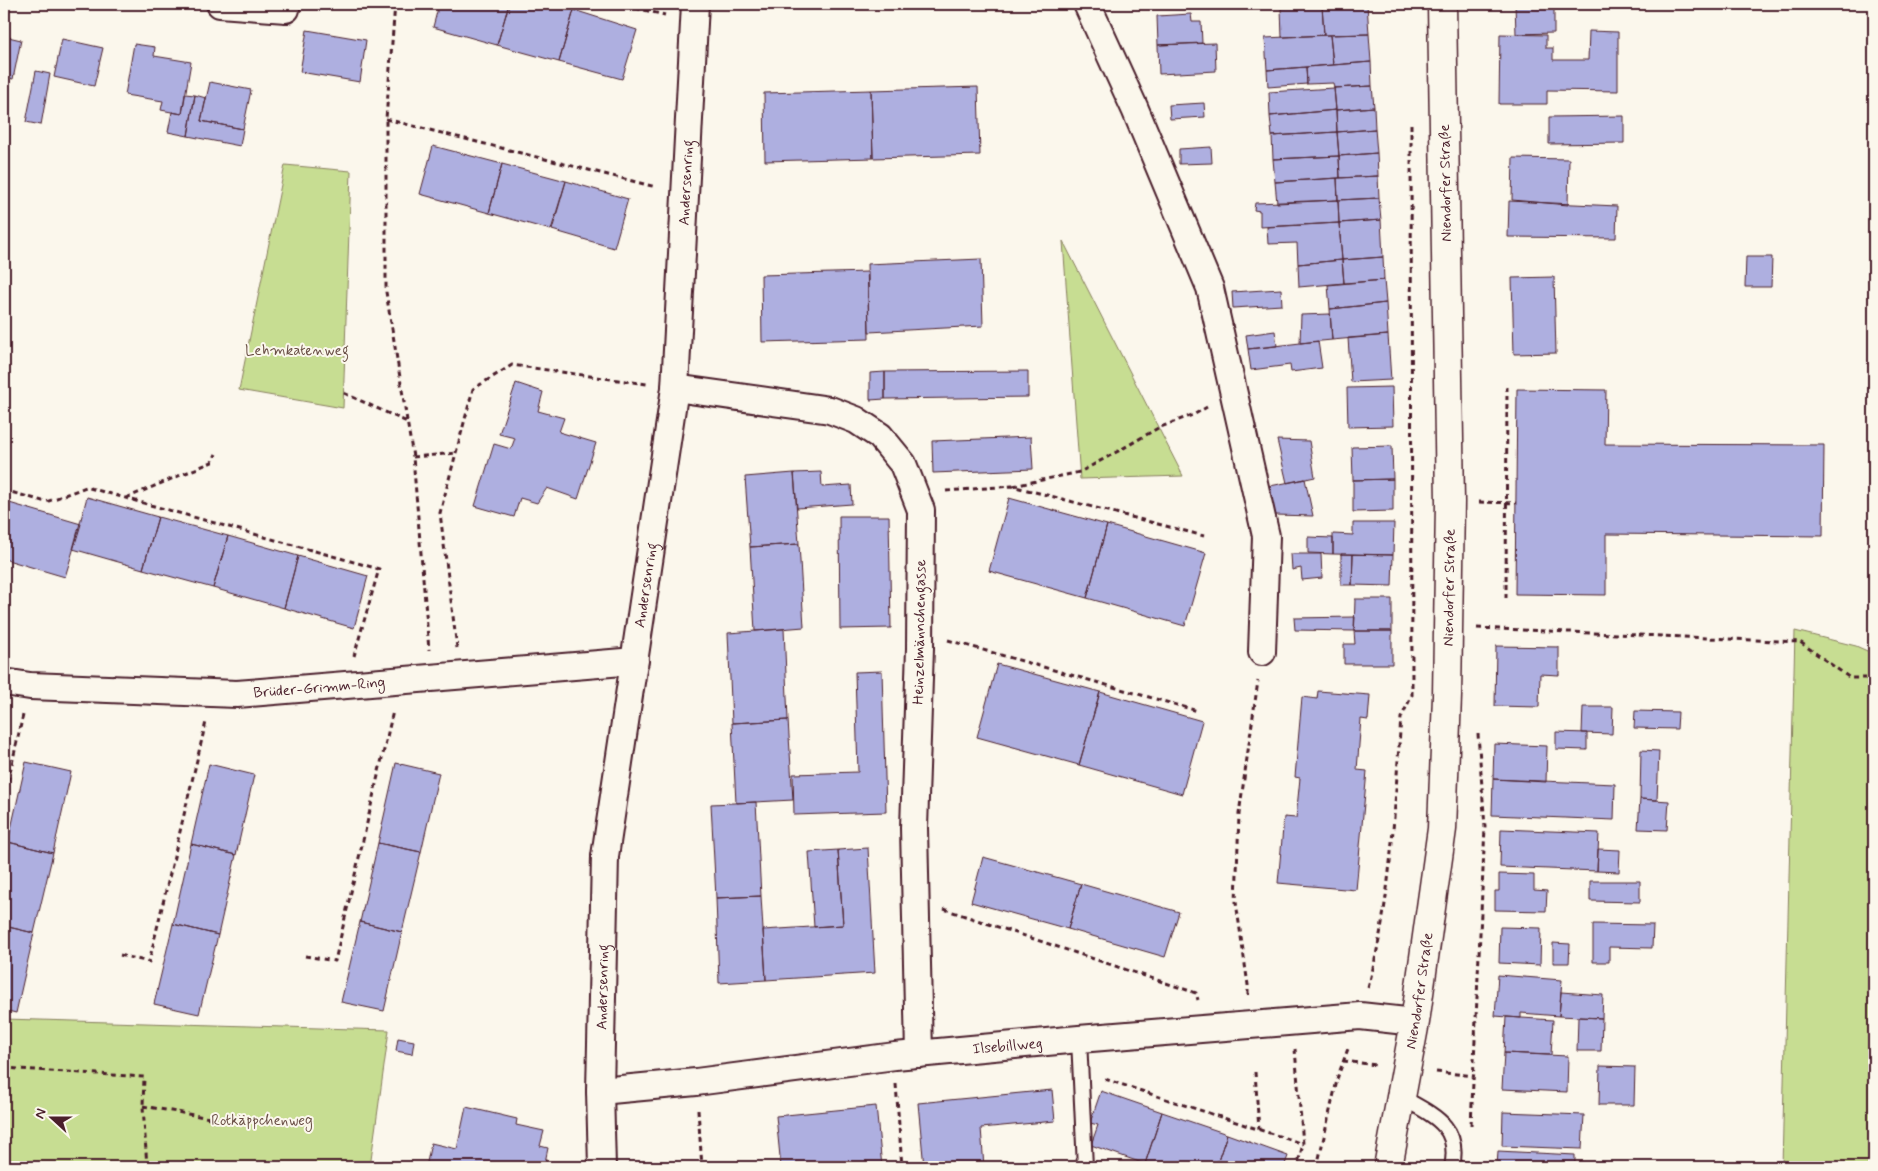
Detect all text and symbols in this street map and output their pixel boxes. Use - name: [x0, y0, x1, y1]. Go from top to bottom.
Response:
- street label: Niendorfer Straße: [1435, 124, 1457, 242]
- street label: Andersenring: [674, 139, 700, 226]
- park label: Lehmkatenweg: [245, 341, 349, 362]
- street label: Niendorfer Straße: [1439, 529, 1461, 646]
- street label: Andersenring: [630, 541, 664, 629]
- street label: Heinzelmännchengasse: [909, 559, 932, 705]
- street label: Brüder-Grimm-Ring: [253, 673, 386, 704]
- street label: Niendorfer Straße: [1401, 931, 1438, 1051]
- street label: Andersenring: [592, 944, 615, 1030]
- street label: Ilsebillweg: [972, 1033, 1043, 1060]
- north arrow: [28, 1094, 78, 1144]
- text: N: [31, 1106, 51, 1121]
- park label: Rotkäppchenweg: [211, 1111, 313, 1132]

